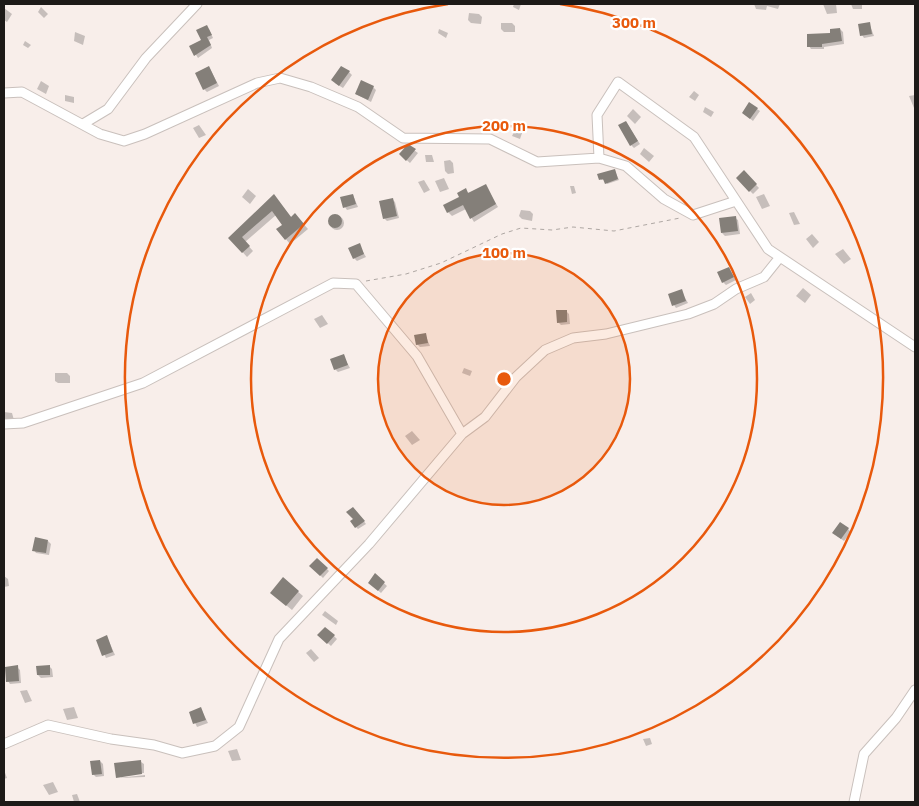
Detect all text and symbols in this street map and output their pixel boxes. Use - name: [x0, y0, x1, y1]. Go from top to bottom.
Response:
- text: 300 m: [612, 13, 656, 32]
- text: 200 m: [482, 116, 526, 135]
- text: 100 m: [482, 243, 526, 262]
- centre of rings: [495, 370, 513, 388]

